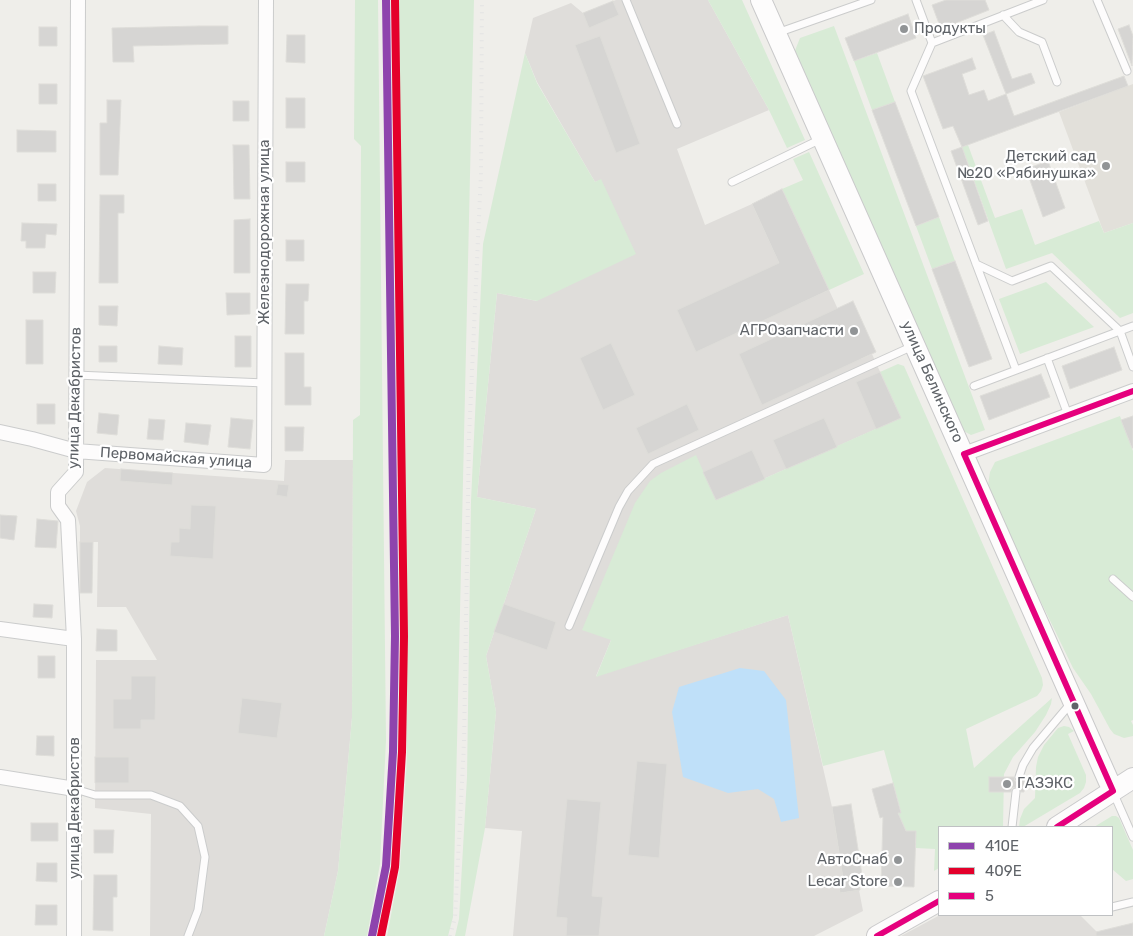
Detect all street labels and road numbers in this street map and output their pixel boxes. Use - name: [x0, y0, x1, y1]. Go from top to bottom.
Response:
- street label: Железнодорожная улица: [256, 139, 274, 325]
- street label: улица Белинского: [897, 318, 967, 446]
- street label: улица Декабристов: [65, 327, 85, 469]
- street label: Первомайская улица: [99, 444, 253, 472]
- street label: улица Декабристов: [66, 737, 84, 879]

